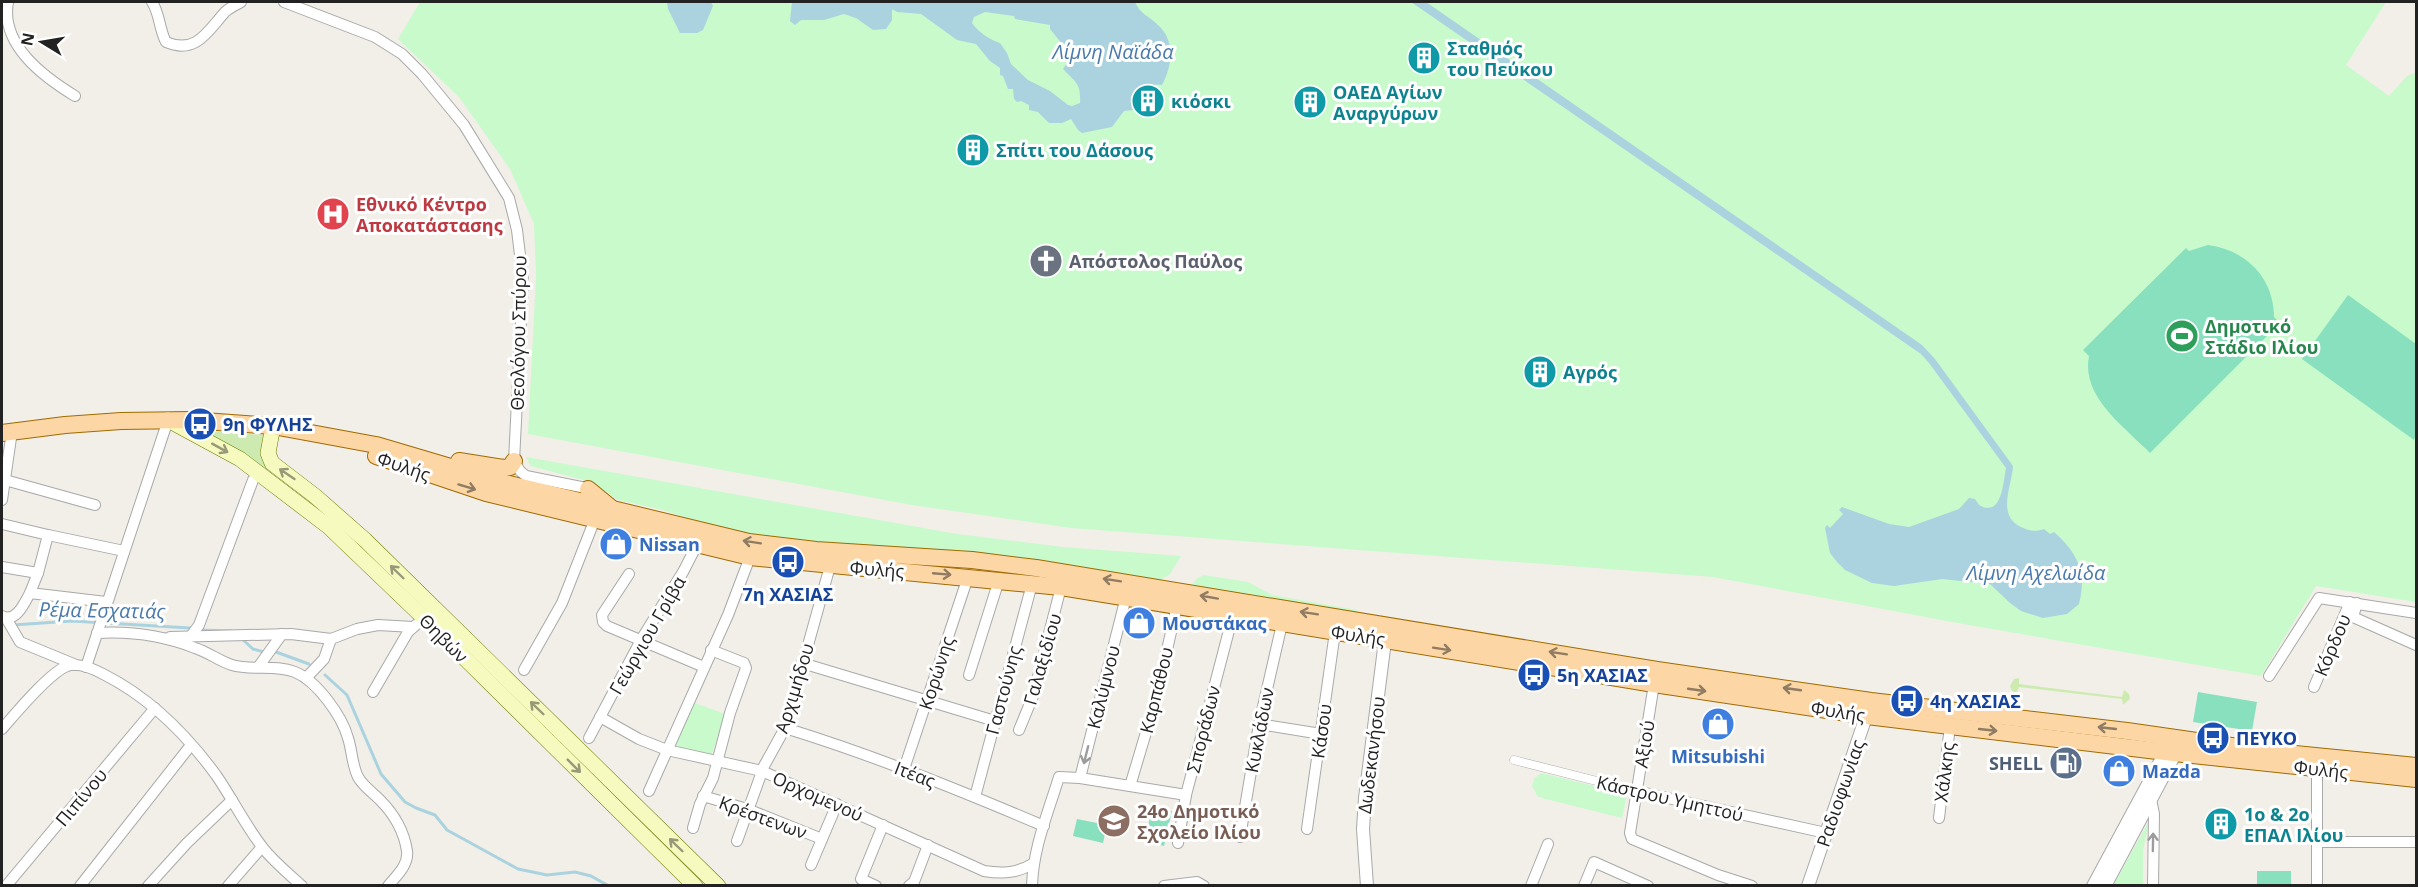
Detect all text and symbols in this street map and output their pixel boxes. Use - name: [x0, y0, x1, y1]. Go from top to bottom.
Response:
- north arrow: [12, 12, 72, 72]
- text: N: [15, 31, 39, 48]
- place label: Σταθμός του Πεύκου: [1447, 36, 1553, 81]
- water label: Λίμνη Ναϊάδα: [1051, 38, 1174, 65]
- building icon: Σταθμός του Πεύκου: [1406, 40, 1442, 76]
- place label: ΟΑΕΔ Αγίων Αναργύρων: [1333, 80, 1443, 125]
- building icon: κιόσκι: [1130, 83, 1166, 119]
- building icon: ΟΑΕΔ Αγίων Αναργύρων: [1292, 84, 1328, 120]
- place label: κιόσκι: [1171, 89, 1231, 113]
- building icon: Σπίτι του Δάσους: [955, 132, 991, 168]
- place label: Σπίτι του Δάσους: [996, 138, 1153, 162]
- place label: Εθνικό Κέντρο Αποκατάστασης: [356, 192, 503, 237]
- hospital icon: Εθνικό Κέντρο Αποκατάστασης: [315, 196, 351, 232]
- church icon: Απόστολος Παύλος: [1028, 243, 1064, 279]
- place label: Απόστολος Παύλος: [1069, 249, 1242, 273]
- street label: Θεολόγου Σπύρου: [505, 255, 531, 411]
- place label: Δημοτικό Στάδιο Ιλίου: [2205, 314, 2318, 359]
- sports icon: Δημοτικό Στάδιο Ιλίου: [2164, 318, 2200, 354]
- building icon: Αγρός: [1522, 354, 1558, 390]
- place label: Αγρός: [1563, 360, 1617, 384]
- bus stop icon: 9η ΦΥΛΗΣ: [182, 406, 218, 442]
- place label: 9η ΦΥΛΗΣ: [223, 412, 313, 436]
- one-way arrow: [210, 443, 228, 454]
- street label: Φυλής: [374, 446, 434, 486]
- one-way arrow: [279, 468, 296, 480]
- one-way arrow: [457, 482, 476, 493]
- shop icon: Nissan: [598, 526, 634, 562]
- place label: Nissan: [639, 532, 700, 556]
- one-way arrow: [742, 536, 762, 547]
- bus stop icon: 7η ΧΑΣΙΑΣ: [770, 544, 806, 580]
- street label: Φυλής: [849, 555, 905, 583]
- water label: Λίμνη Αχελωίδα: [1965, 559, 2106, 586]
- one-way arrow: [390, 564, 405, 579]
- one-way arrow: [931, 569, 951, 580]
- street label: Γεώργιου Γρίβα: [603, 571, 691, 699]
- one-way arrow: [1103, 575, 1123, 586]
- place label: 7η ΧΑΣΙΑΣ: [743, 582, 834, 606]
- one-way arrow: [1200, 591, 1219, 602]
- water label: Ρέμα Εσχατιάς: [38, 595, 167, 625]
- shop icon: Μουστάκας: [1121, 605, 1157, 641]
- street label: Θηβών: [414, 608, 474, 668]
- one-way arrow: [1299, 608, 1319, 619]
- street label: Γαλαξιδίου: [1017, 610, 1067, 708]
- street label: Κόρδου: [2308, 610, 2356, 680]
- place label: Μουστάκας: [1162, 611, 1267, 635]
- street label: Φυλής: [1329, 619, 1387, 651]
- street label: Κορώνης: [913, 633, 959, 713]
- street label: Αρχιμήδου: [769, 640, 819, 736]
- street label: Γαστούνης: [980, 643, 1026, 737]
- street label: Καλύμνου: [1081, 643, 1125, 731]
- one-way arrow: [1432, 643, 1452, 654]
- street label: Καρπάθου: [1134, 644, 1178, 736]
- one-way arrow: [1548, 647, 1568, 658]
- bus stop icon: 5η ΧΑΣΙΑΣ: [1516, 657, 1552, 693]
- place label: 5η ΧΑΣΙΑΣ: [1557, 663, 1648, 687]
- street label: Σποράδων: [1181, 683, 1225, 775]
- bus stop icon: 4η ΧΑΣΙΑΣ: [1889, 683, 1925, 719]
- one-way arrow: [1687, 684, 1706, 695]
- one-way arrow: [1783, 684, 1802, 695]
- street label: Κυκλάδων: [1239, 685, 1279, 775]
- place label: 4η ΧΑΣΙΑΣ: [1930, 689, 2021, 713]
- street label: Δωδεκανήσου: [1352, 695, 1390, 815]
- street label: Φυλής: [1809, 695, 1867, 727]
- one-way arrow: [529, 701, 544, 715]
- street label: Κάσου: [1305, 702, 1337, 760]
- shop icon: Mitsubishi: [1700, 706, 1736, 742]
- street label: Αξιού: [1628, 718, 1660, 770]
- bus stop icon: ΠΕΥΚΟ: [2195, 720, 2231, 756]
- one-way arrow: [2098, 723, 2117, 734]
- one-way arrow: [1978, 725, 1997, 736]
- place label: ΠΕΥΚΟ: [2236, 726, 2297, 750]
- street label: Ραδιοφωνίας: [1810, 736, 1870, 850]
- street label: Χάλκης: [1928, 740, 1960, 803]
- place label: Mitsubishi: [1671, 744, 1765, 768]
- fuel station icon: SHELL: [2048, 745, 2084, 781]
- one-way arrow: [1079, 746, 1091, 765]
- place label: SHELL: [1989, 751, 2043, 775]
- shop icon: Mazda: [2101, 753, 2137, 789]
- street label: Φυλής: [2293, 754, 2350, 784]
- street label: Ιτέας: [891, 755, 939, 793]
- one-way arrow: [566, 758, 581, 773]
- place label: Mazda: [2142, 759, 2201, 783]
- street label: Πιπίνου: [50, 763, 112, 831]
- street label: Ορχομενού: [769, 765, 867, 827]
- street label: Κάστρου Υμηττού: [1594, 769, 1746, 827]
- street label: Κρέστενων: [716, 790, 811, 844]
- place label: 24ο Δημοτικό Σχολείο Ιλίου: [1137, 799, 1261, 844]
- place label: 1ο & 2ο ΕΠΑΛ Ιλίου: [2244, 802, 2343, 847]
- school or university icon: 24ο Δημοτικό Σχολείο Ιλίου: [1096, 803, 1132, 839]
- building icon: 1ο & 2ο ΕΠΑΛ Ιλίου: [2203, 806, 2239, 842]
- one-way arrow: [2148, 832, 2159, 852]
- one-way arrow: [668, 837, 683, 852]

